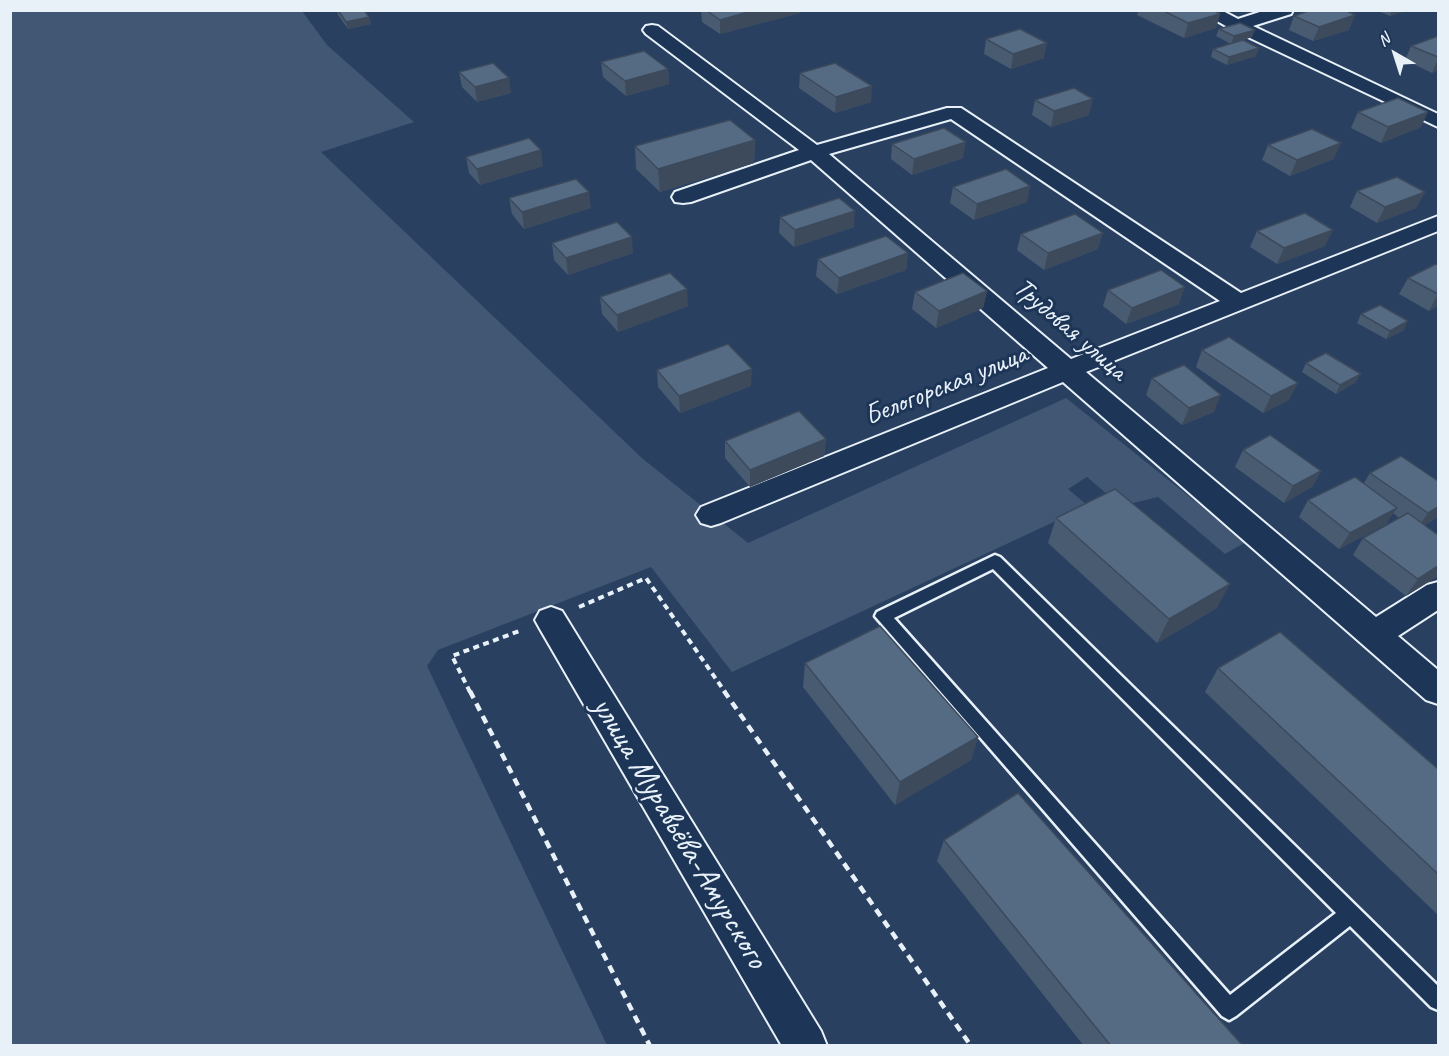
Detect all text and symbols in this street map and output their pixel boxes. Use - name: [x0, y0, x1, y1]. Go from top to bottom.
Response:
- north arrow: [1365, 24, 1425, 84]
- text: N: [1374, 29, 1394, 51]
- street label: Трудовая улица: [1006, 272, 1134, 388]
- street label: Белогорская улица: [860, 338, 1032, 434]
- street label: улица Муравьёва-Амурского: [582, 690, 776, 976]

